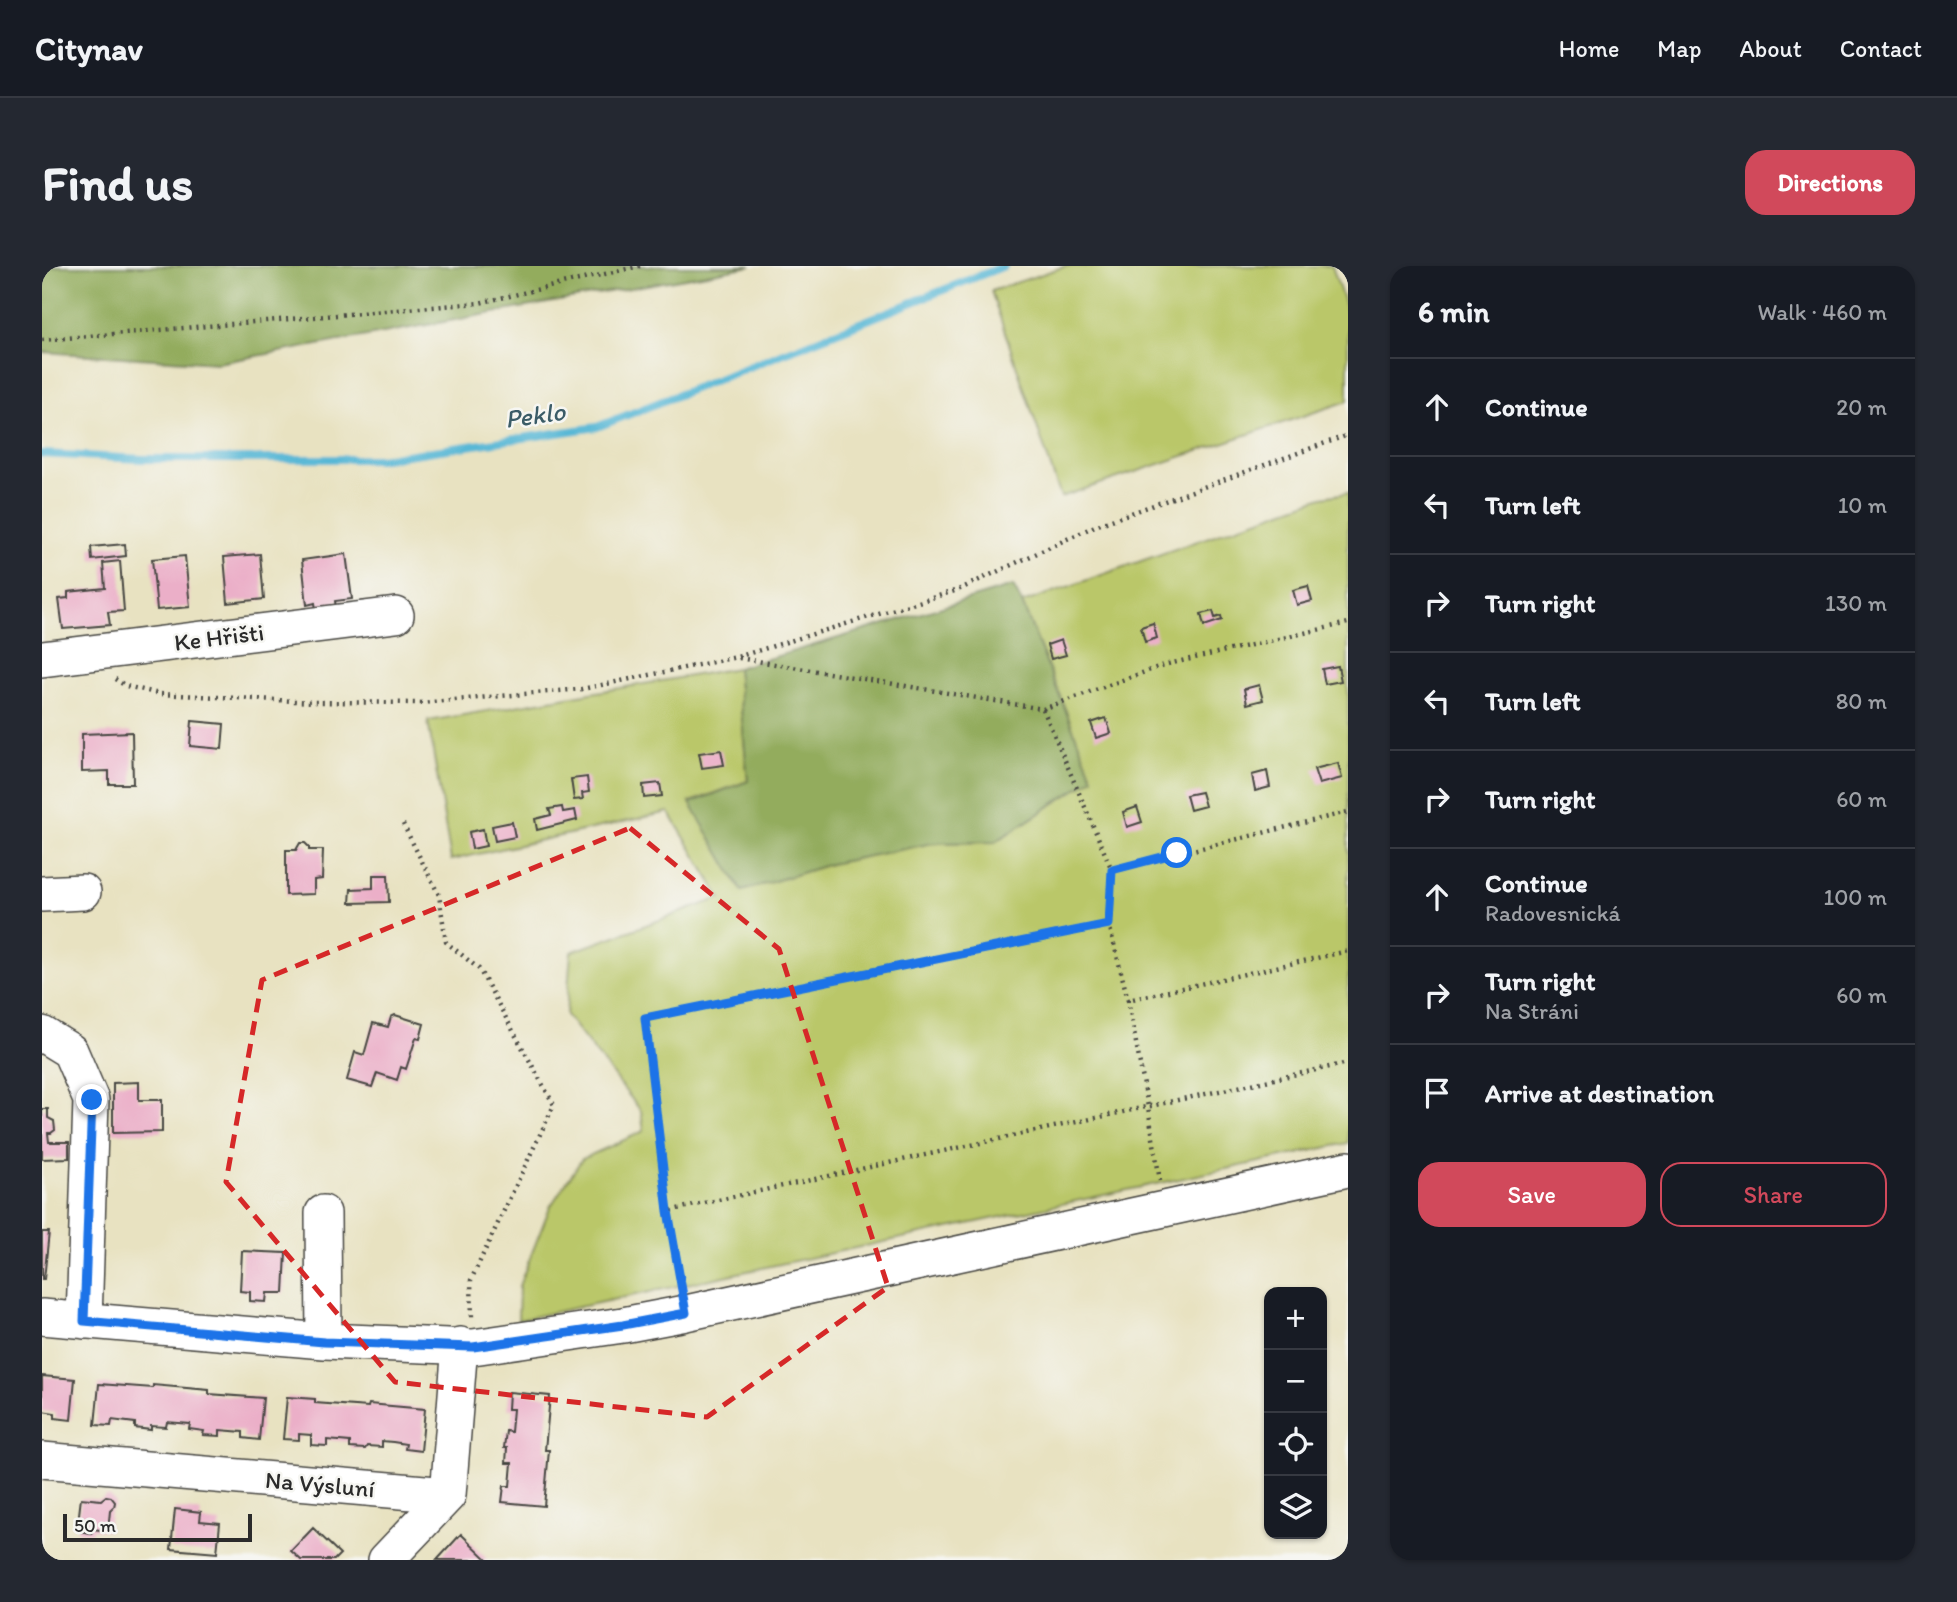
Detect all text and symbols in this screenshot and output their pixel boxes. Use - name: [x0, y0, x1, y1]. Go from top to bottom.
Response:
- text: Citynav: [35, 29, 143, 68]
- text: Home: [1559, 34, 1619, 63]
- text: Map: [1657, 34, 1701, 63]
- text: About: [1739, 34, 1802, 63]
- text: Contact: [1840, 34, 1922, 63]
- button: Directions: [1745, 150, 1915, 215]
- text: Find us: [42, 153, 193, 212]
- text: 6 min: [1418, 293, 1490, 330]
- text: Walk · 460 m: [1757, 298, 1887, 326]
- icon: ahead: [1418, 388, 1456, 426]
- text: Continue: [1485, 391, 1588, 423]
- text: 20 m: [1836, 393, 1887, 421]
- water label: Peklo: [503, 395, 568, 435]
- icon: left: [1418, 486, 1456, 524]
- text: Turn left: [1485, 489, 1581, 521]
- text: 10 m: [1838, 491, 1887, 519]
- icon: right: [1418, 584, 1456, 622]
- text: Turn right: [1485, 587, 1596, 619]
- text: 130 m: [1825, 589, 1887, 617]
- street label: Ke Hřišti: [173, 617, 265, 657]
- icon: left: [1418, 682, 1456, 720]
- text: Turn left: [1485, 685, 1581, 717]
- text: 80 m: [1836, 687, 1887, 715]
- icon: right: [1418, 780, 1456, 818]
- text: Turn right: [1485, 783, 1596, 815]
- text: 60 m: [1836, 785, 1887, 813]
- route start: [1161, 837, 1192, 868]
- text: Continue: [1485, 867, 1588, 899]
- icon: ahead: [1418, 878, 1456, 916]
- text: 100 m: [1823, 883, 1887, 911]
- text: Radovesnická: [1485, 899, 1621, 927]
- text: Turn right: [1485, 965, 1596, 997]
- icon: right: [1418, 976, 1456, 1014]
- text: 60 m: [1836, 981, 1887, 1009]
- text: Na Stráni: [1485, 997, 1579, 1025]
- icon: arrive: [1418, 1074, 1456, 1112]
- text: Arrive at destination: [1485, 1077, 1714, 1109]
- route end: [76, 1084, 107, 1115]
- button: Save: [1418, 1162, 1646, 1227]
- button: Share: [1660, 1162, 1887, 1227]
- map controls: [1264, 1287, 1327, 1539]
- button: +: [1264, 1287, 1327, 1350]
- button: −: [1264, 1350, 1327, 1413]
- button: locate: [1264, 1413, 1327, 1476]
- street label: Na Výsluní: [264, 1465, 376, 1503]
- button: layers: [1264, 1476, 1327, 1539]
- scale bar: [63, 1511, 252, 1543]
- text: 50 m: [74, 1514, 116, 1537]

